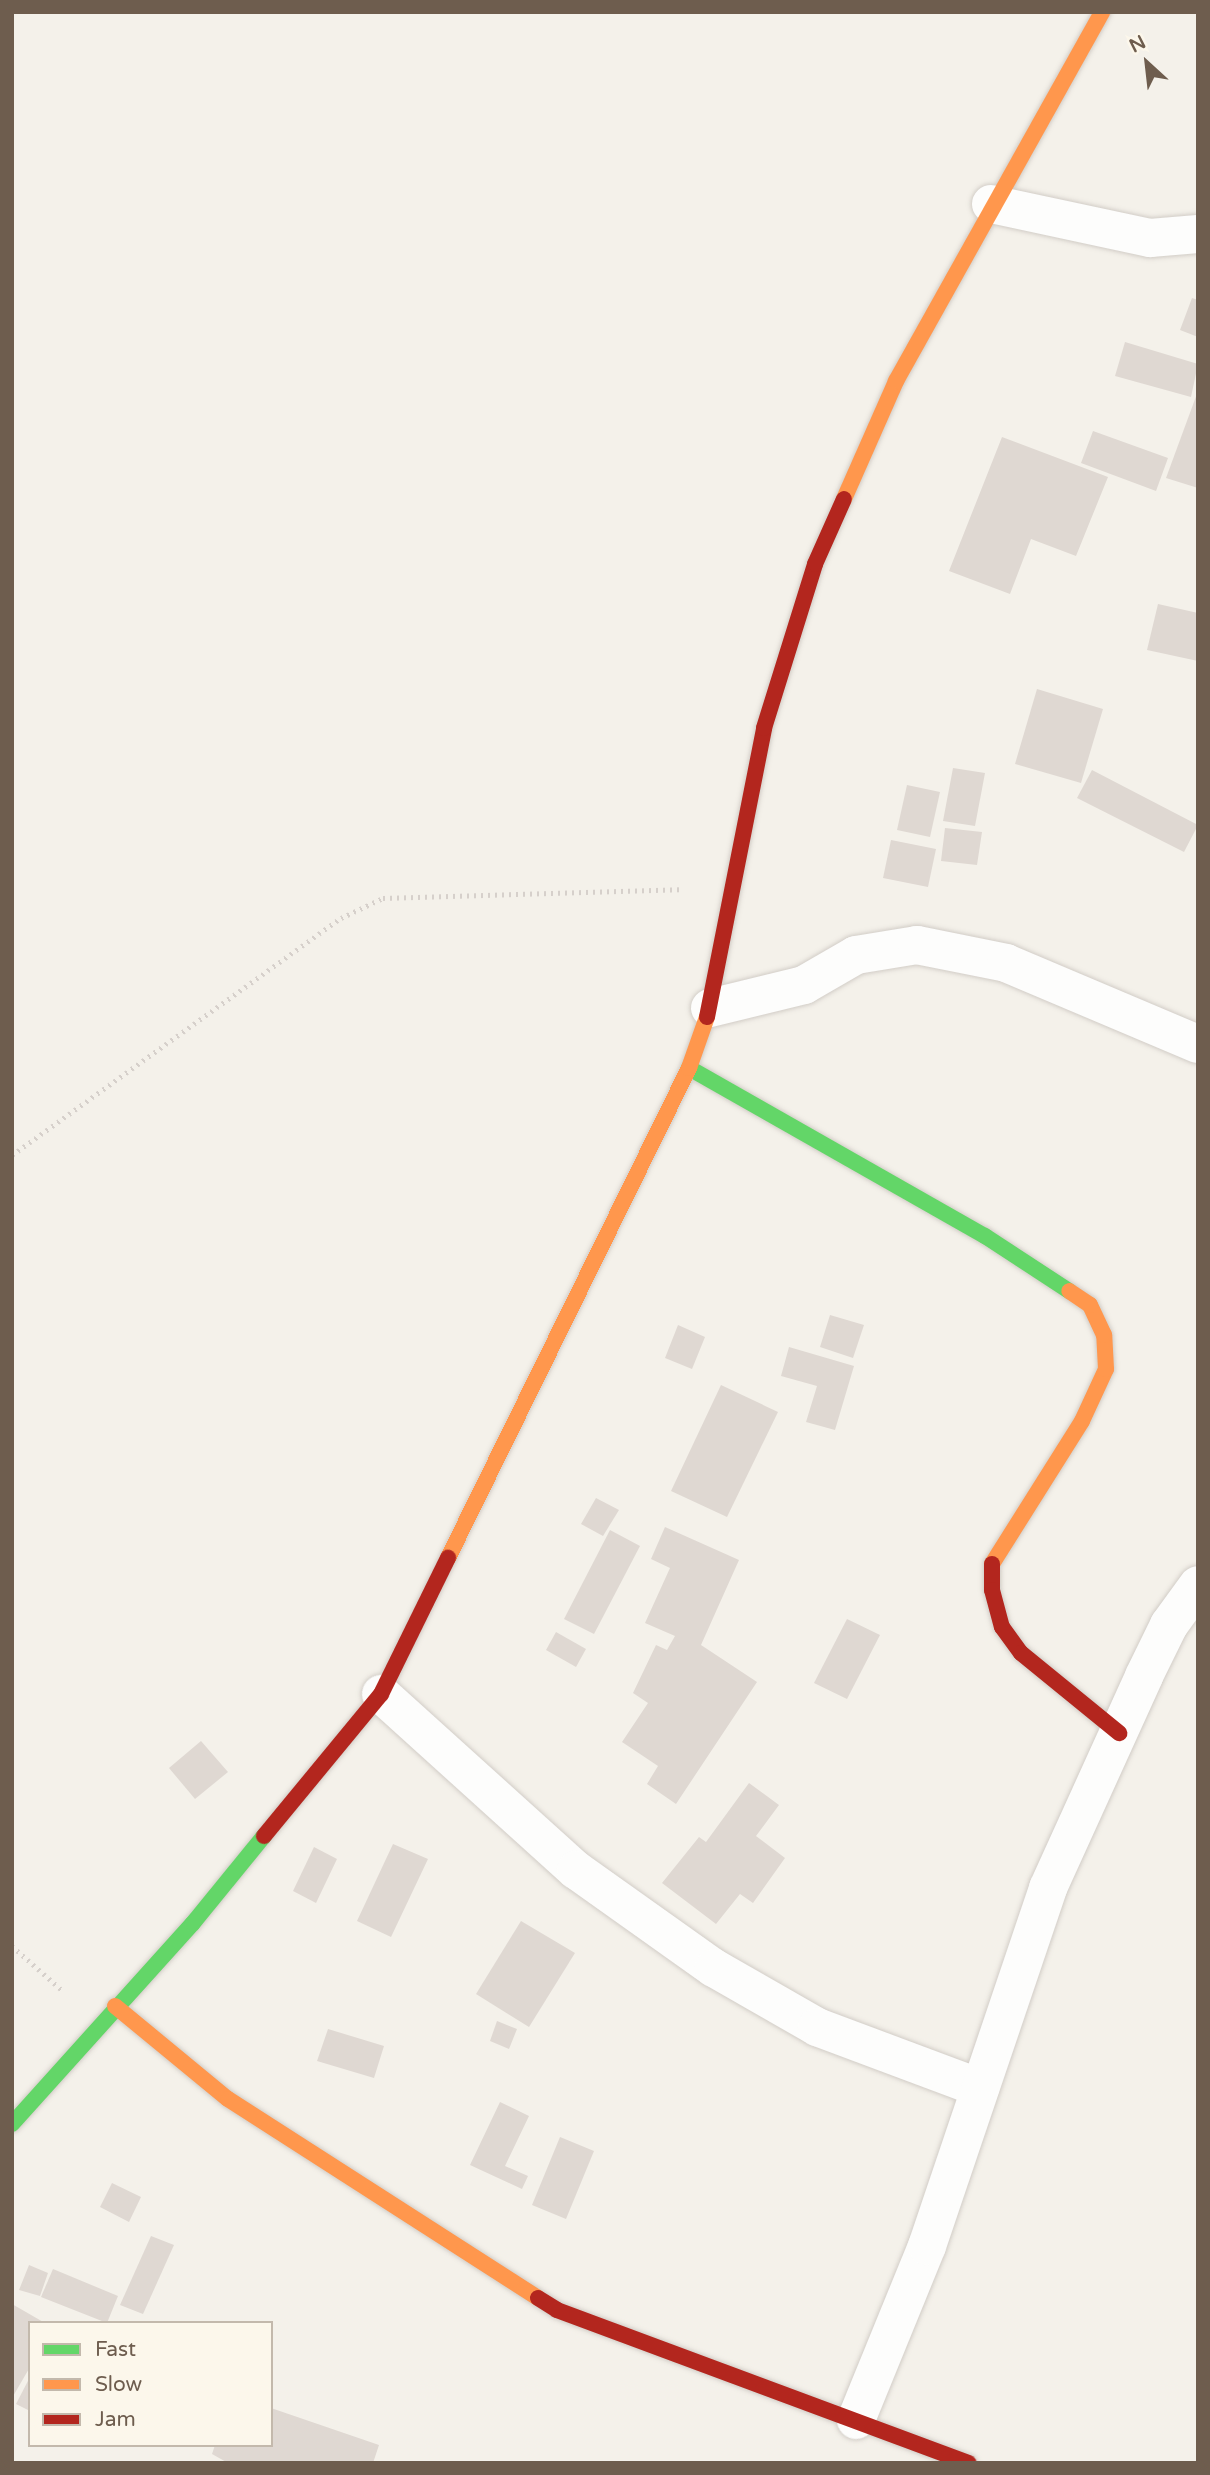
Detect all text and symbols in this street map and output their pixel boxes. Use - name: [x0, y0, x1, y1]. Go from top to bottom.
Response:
- north arrow: [1112, 28, 1182, 98]
- text: N: [1126, 31, 1149, 58]
- legend: [28, 2321, 273, 2447]
- text: Fast: [95, 2337, 136, 2362]
- text: Slow: [95, 2372, 142, 2397]
- text: Jam: [95, 2407, 136, 2432]

